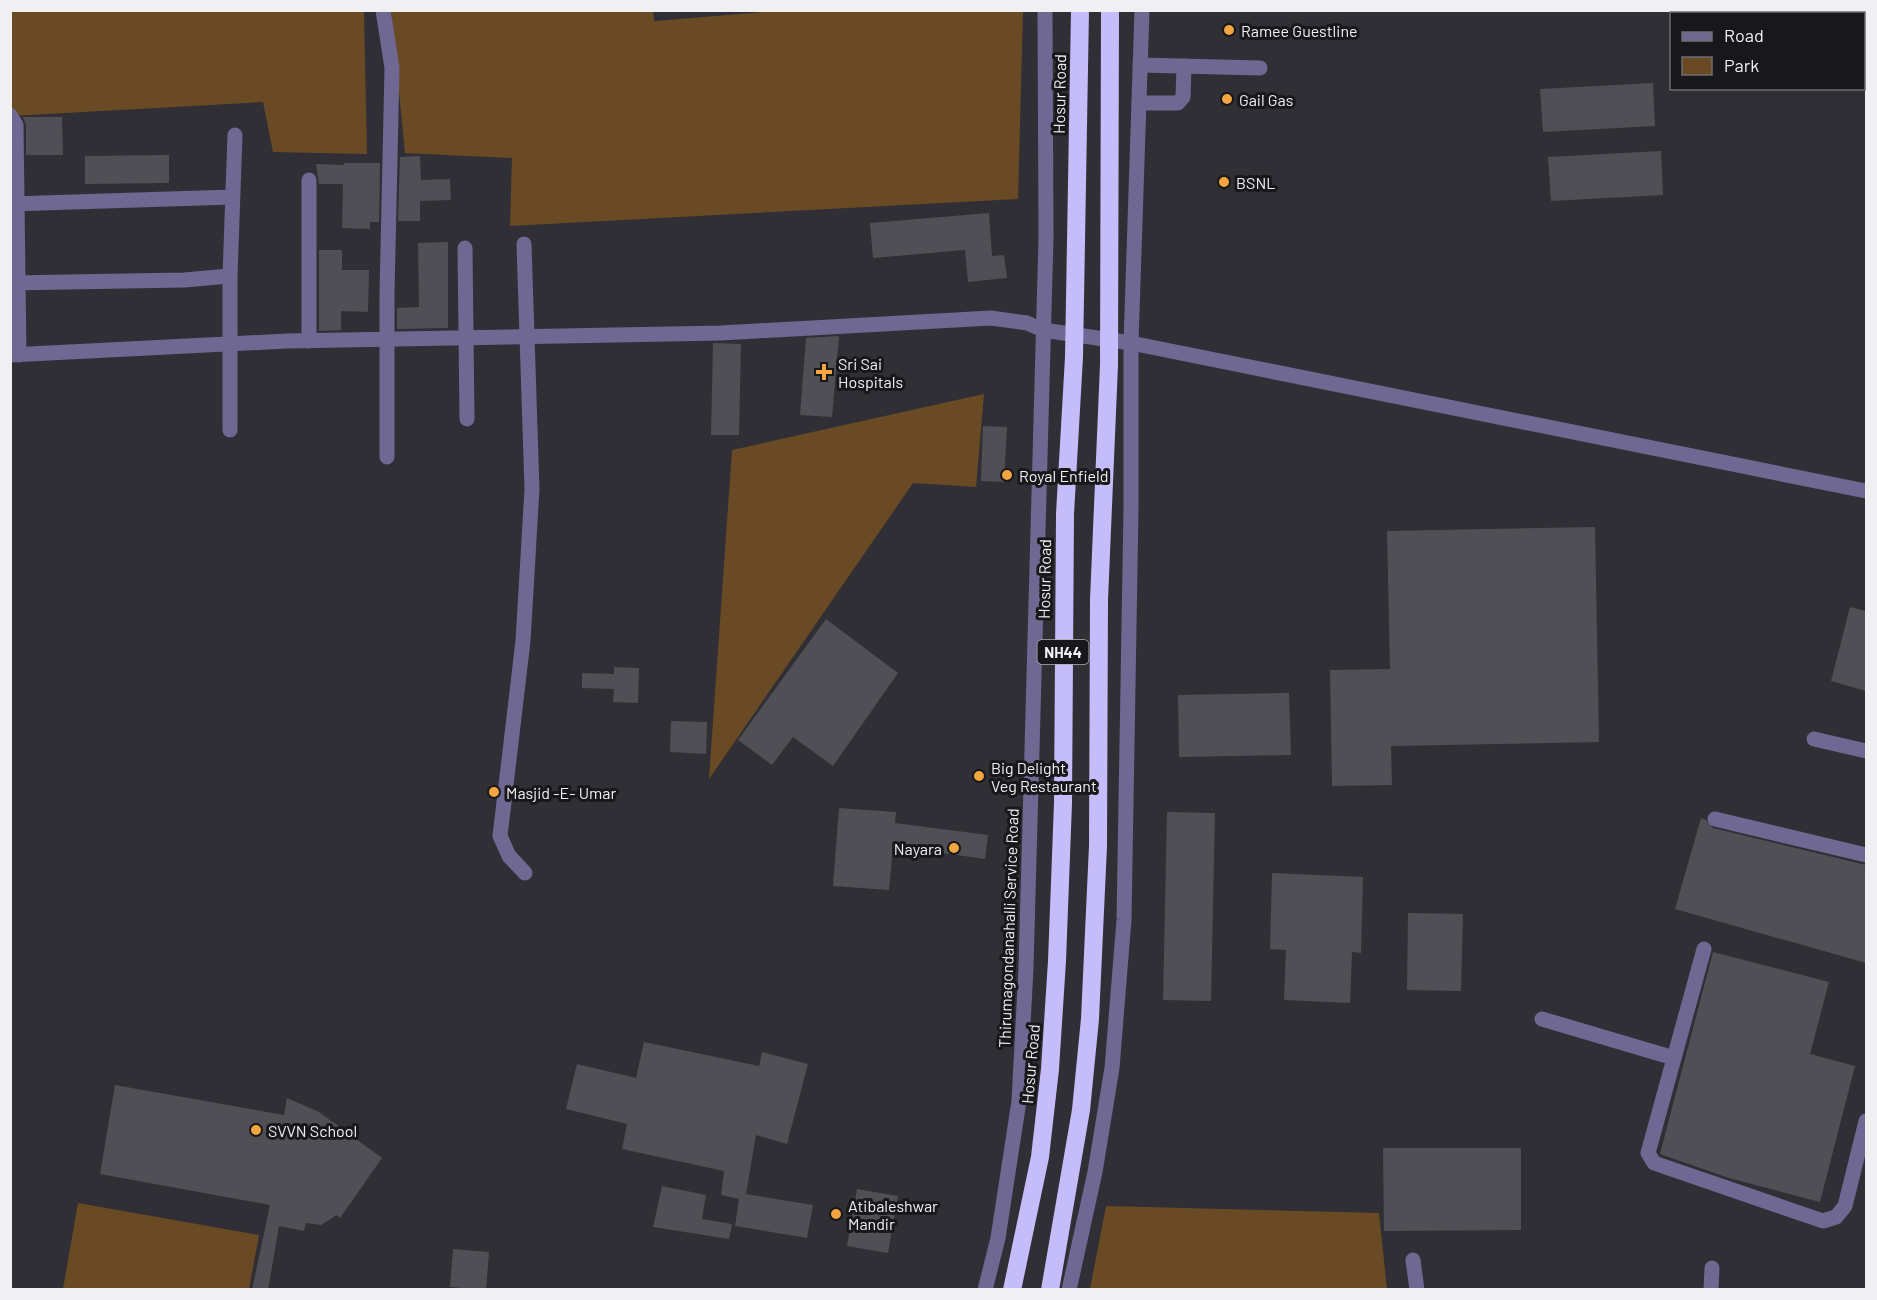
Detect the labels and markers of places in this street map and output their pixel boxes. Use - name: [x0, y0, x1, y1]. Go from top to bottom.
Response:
- place label: Ramee Guestline: [1241, 21, 1357, 40]
- marker: Ramee Guestline: [1222, 23, 1236, 37]
- place label: Gail Gas: [1239, 90, 1293, 109]
- marker: Gail Gas: [1220, 92, 1234, 106]
- place label: BSNL: [1236, 173, 1275, 192]
- marker: BSNL: [1217, 175, 1231, 189]
- place label: Sri Sai Hospitals: [838, 354, 903, 391]
- marker: Sri Sai Hospitals: [815, 363, 833, 381]
- place label: Royal Enfield: [1019, 466, 1108, 485]
- marker: Royal Enfield: [1000, 468, 1014, 482]
- place label: Big Delight Veg Restaurant: [991, 758, 1097, 795]
- marker: Big Delight Veg Restaurant: [972, 769, 986, 783]
- place label: Masjid -E- Umar: [506, 783, 617, 802]
- marker: Masjid -E- Umar: [487, 785, 501, 799]
- place label: Nayara: [894, 839, 942, 858]
- marker: Nayara: [947, 841, 961, 855]
- place label: SVVN School: [268, 1121, 357, 1140]
- marker: SVVN School: [249, 1123, 263, 1137]
- place label: Atibaleshwar Mandir: [848, 1196, 938, 1233]
- marker: Atibaleshwar Mandir: [829, 1207, 843, 1221]

